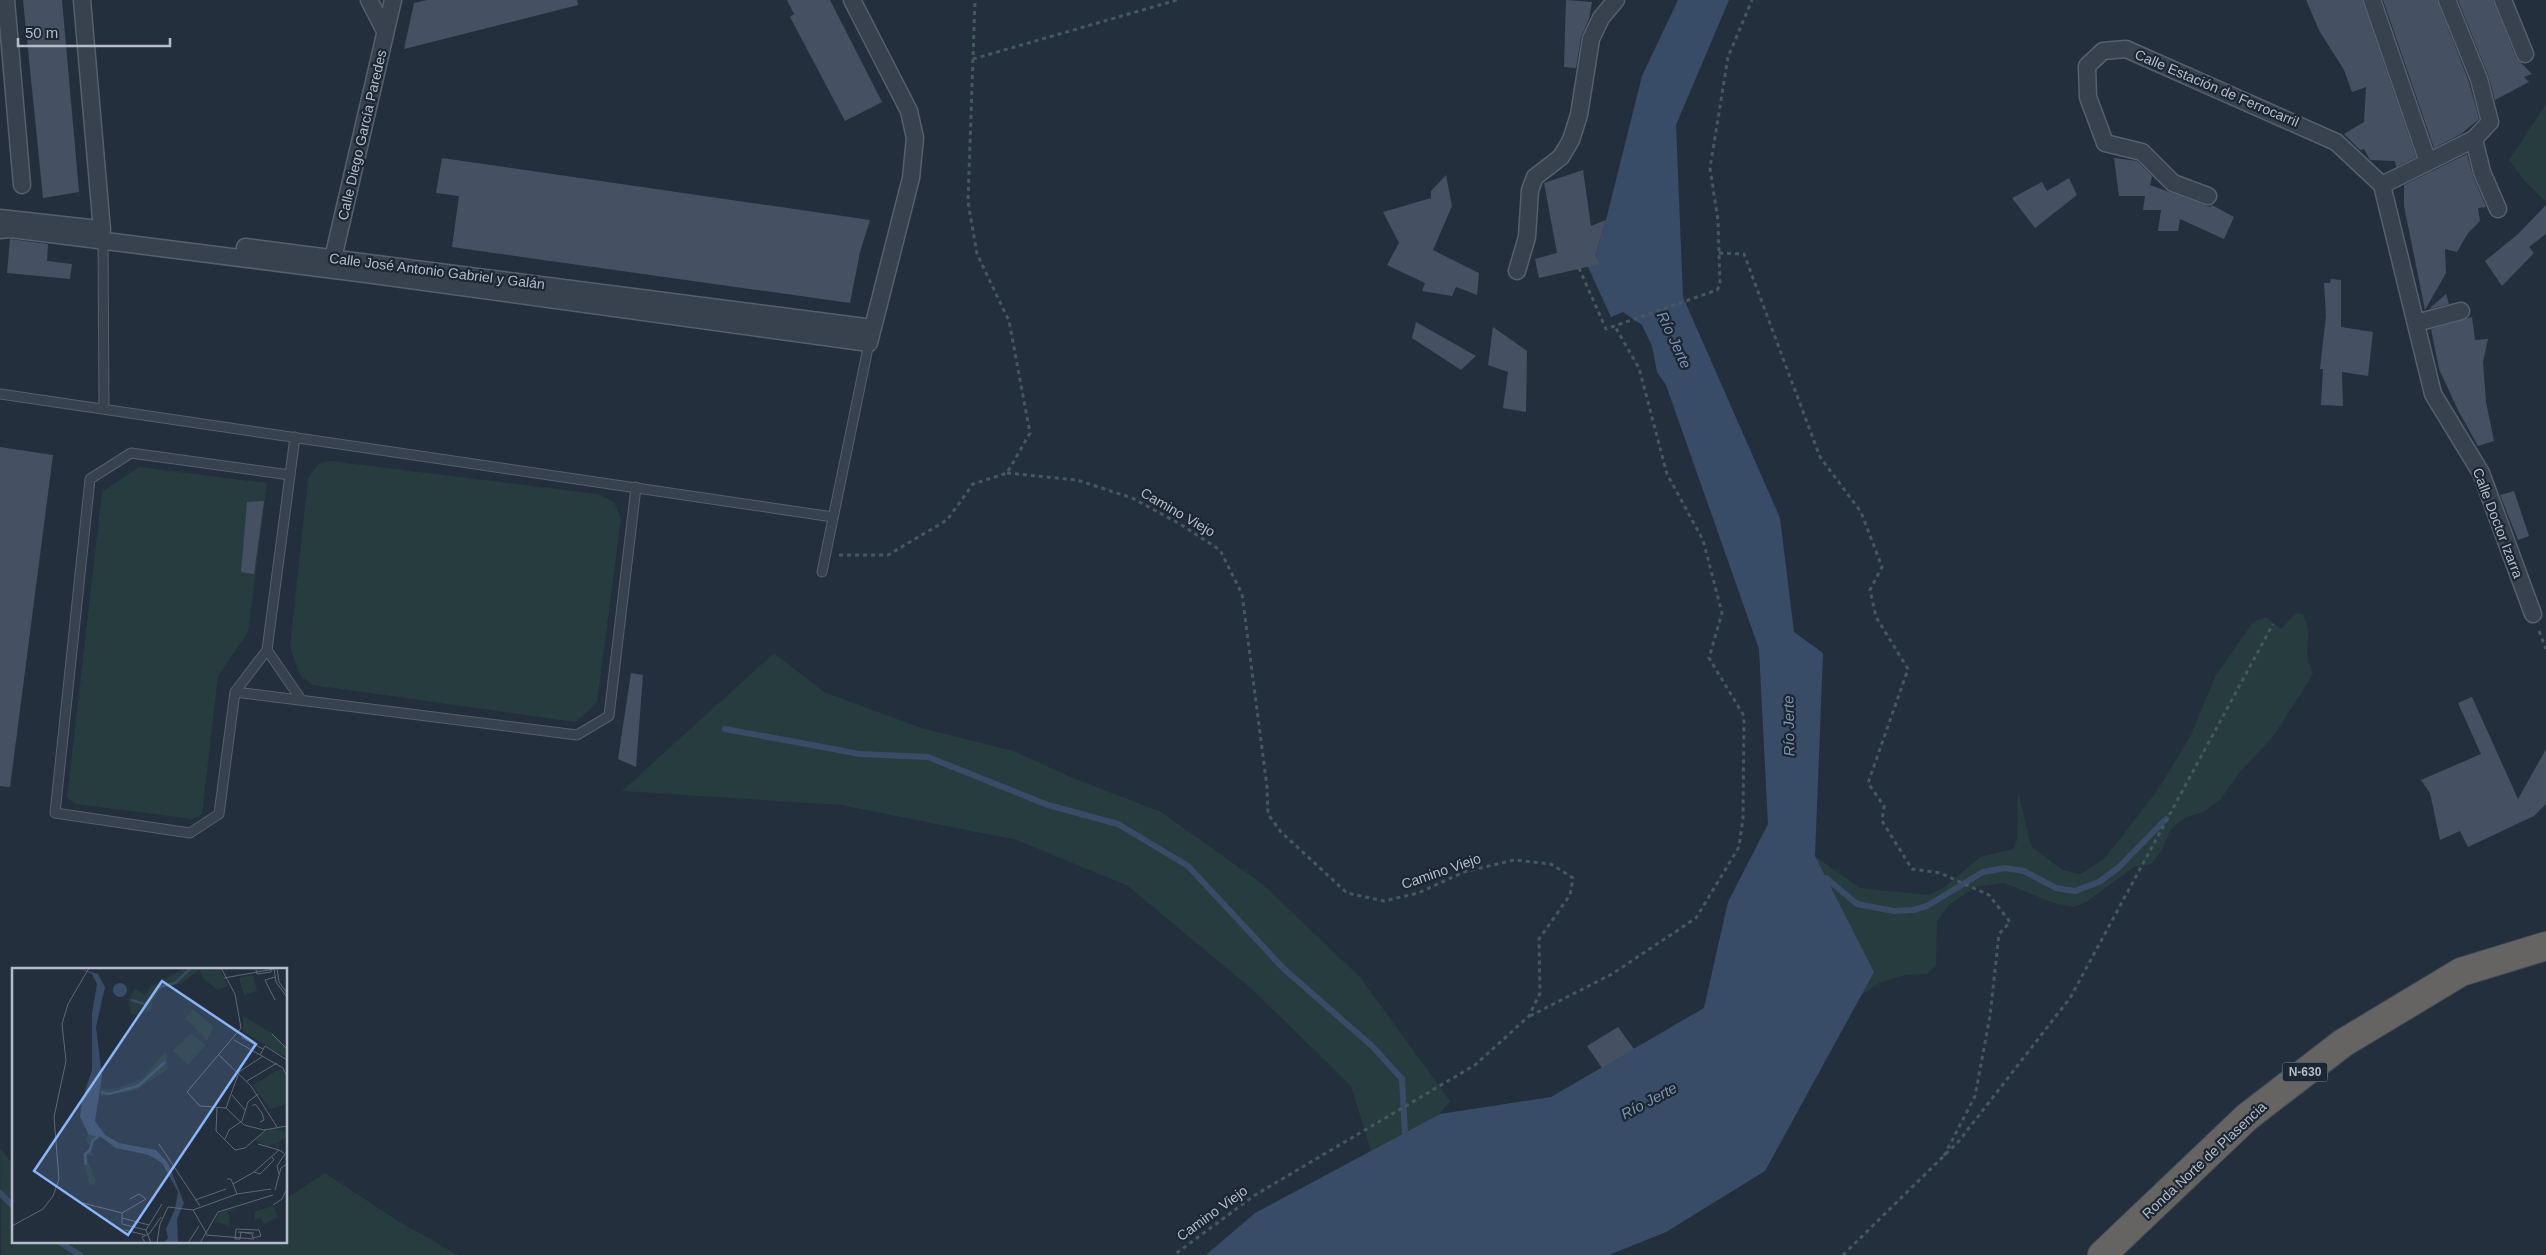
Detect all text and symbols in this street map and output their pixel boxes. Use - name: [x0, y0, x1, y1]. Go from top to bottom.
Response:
- scale bar: [18, 15, 170, 47]
- text: 50 m: [25, 24, 58, 41]
- street label: Calle Estación de Ferrocarril: [2133, 46, 2301, 130]
- street label: Calle Diego García Paredes: [335, 48, 389, 222]
- street label: Calle José Antonio Gabriel y Galán: [328, 250, 546, 292]
- water label: Río Jerte: [1654, 309, 1695, 371]
- street label: Calle Doctor Izarra: [2470, 466, 2526, 581]
- street label: Camino Viejo: [1138, 484, 1218, 540]
- water label: Río Jerte: [1779, 695, 1798, 757]
- street label: Camino Viejo: [1399, 850, 1483, 892]
- inset map: [12, 968, 288, 1242]
- road number: N-630: [2282, 1062, 2328, 1082]
- water label: Río Jerte: [1618, 1079, 1680, 1122]
- street label: Ronda Norte de Plasencia: [2139, 1098, 2269, 1222]
- street label: Camino Viejo: [1174, 1182, 1250, 1244]

